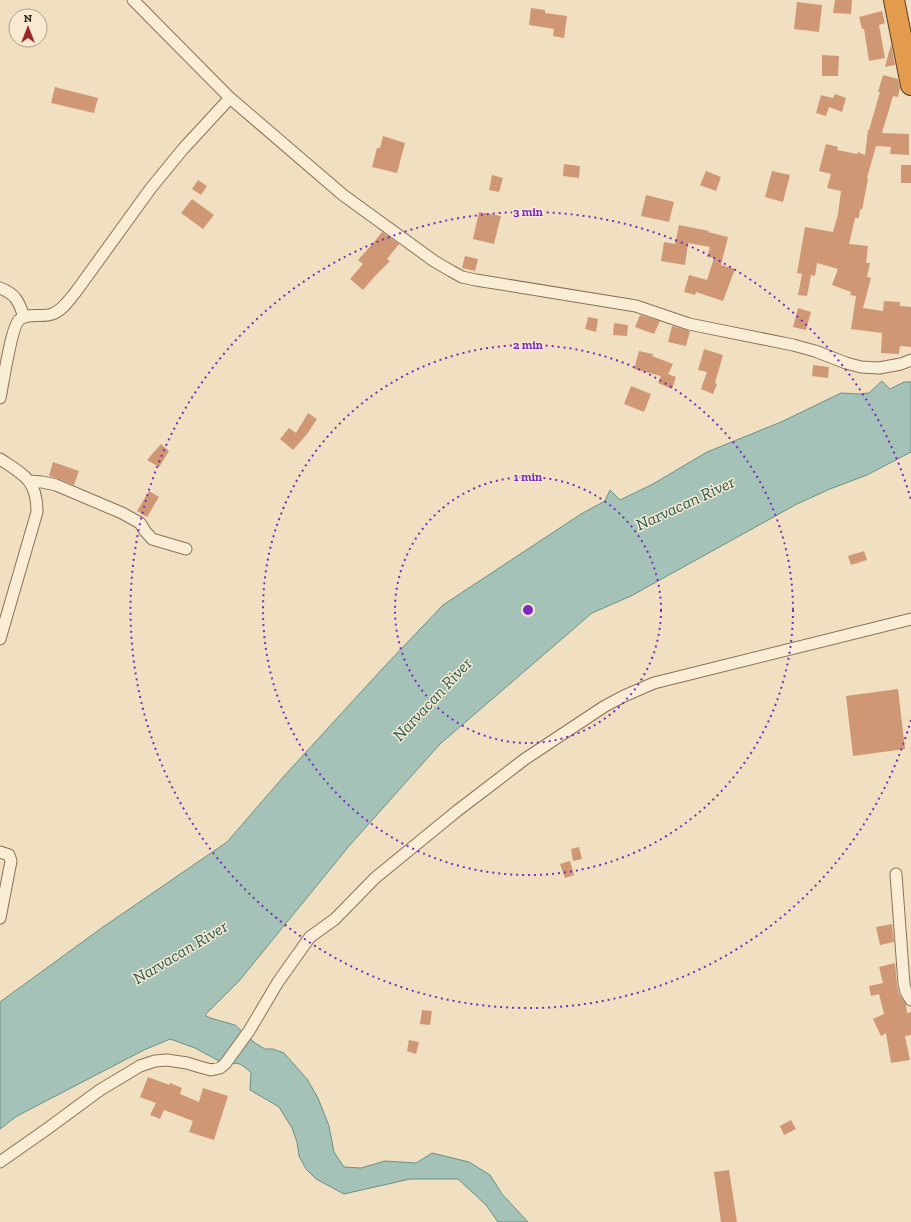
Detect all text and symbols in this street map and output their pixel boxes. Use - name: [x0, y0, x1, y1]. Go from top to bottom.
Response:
- north arrow: [8, 8, 48, 48]
- text: N: [24, 12, 33, 25]
- text: 3 min: [513, 205, 543, 219]
- text: 2 min: [513, 338, 543, 352]
- text: 1 min: [514, 470, 542, 484]
- water label: Narvacan River: [632, 471, 738, 535]
- centre of rings: [521, 603, 535, 617]
- water label: Narvacan River: [388, 653, 476, 745]
- water label: Narvacan River: [129, 916, 231, 988]

